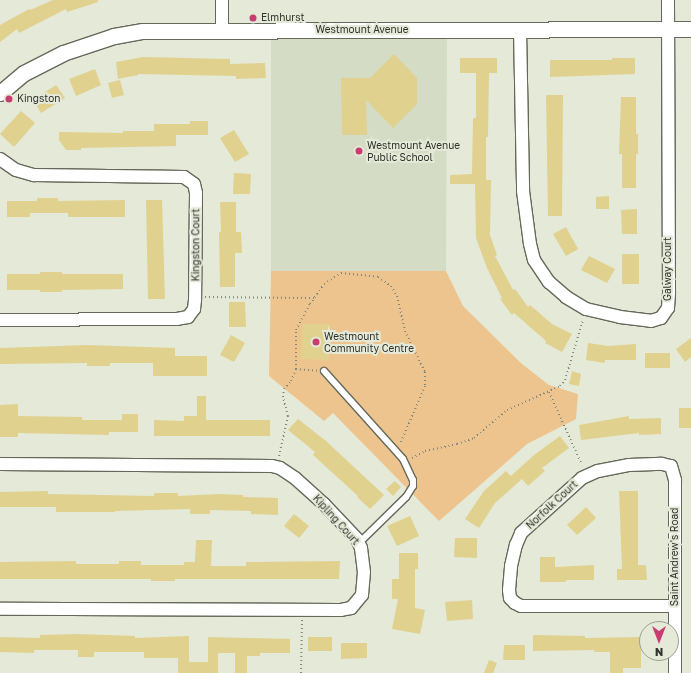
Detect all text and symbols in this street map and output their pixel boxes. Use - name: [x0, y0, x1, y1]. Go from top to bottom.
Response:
- place label: Elmhurst: [261, 12, 305, 24]
- marker: Elmhurst: [248, 13, 258, 23]
- street label: Westmount Avenue: [315, 24, 409, 36]
- place label: Kingston: [17, 93, 60, 105]
- marker: Kingston: [4, 94, 14, 104]
- place label: Westmount Avenue Public School: [367, 139, 460, 162]
- marker: Westmount Avenue Public School: [354, 146, 364, 156]
- street label: Kingston Court: [190, 209, 202, 281]
- street label: Galway Court: [662, 237, 674, 301]
- place label: Westmount Community Centre: [324, 330, 414, 354]
- marker: Westmount Community Centre: [311, 337, 321, 347]
- street label: Norfolk Court: [524, 478, 580, 532]
- street label: Kipling Court: [310, 492, 362, 548]
- street label: Saint Andrew's Road: [669, 508, 681, 606]
- north arrow: [639, 621, 679, 661]
- text: N: [655, 646, 663, 659]

